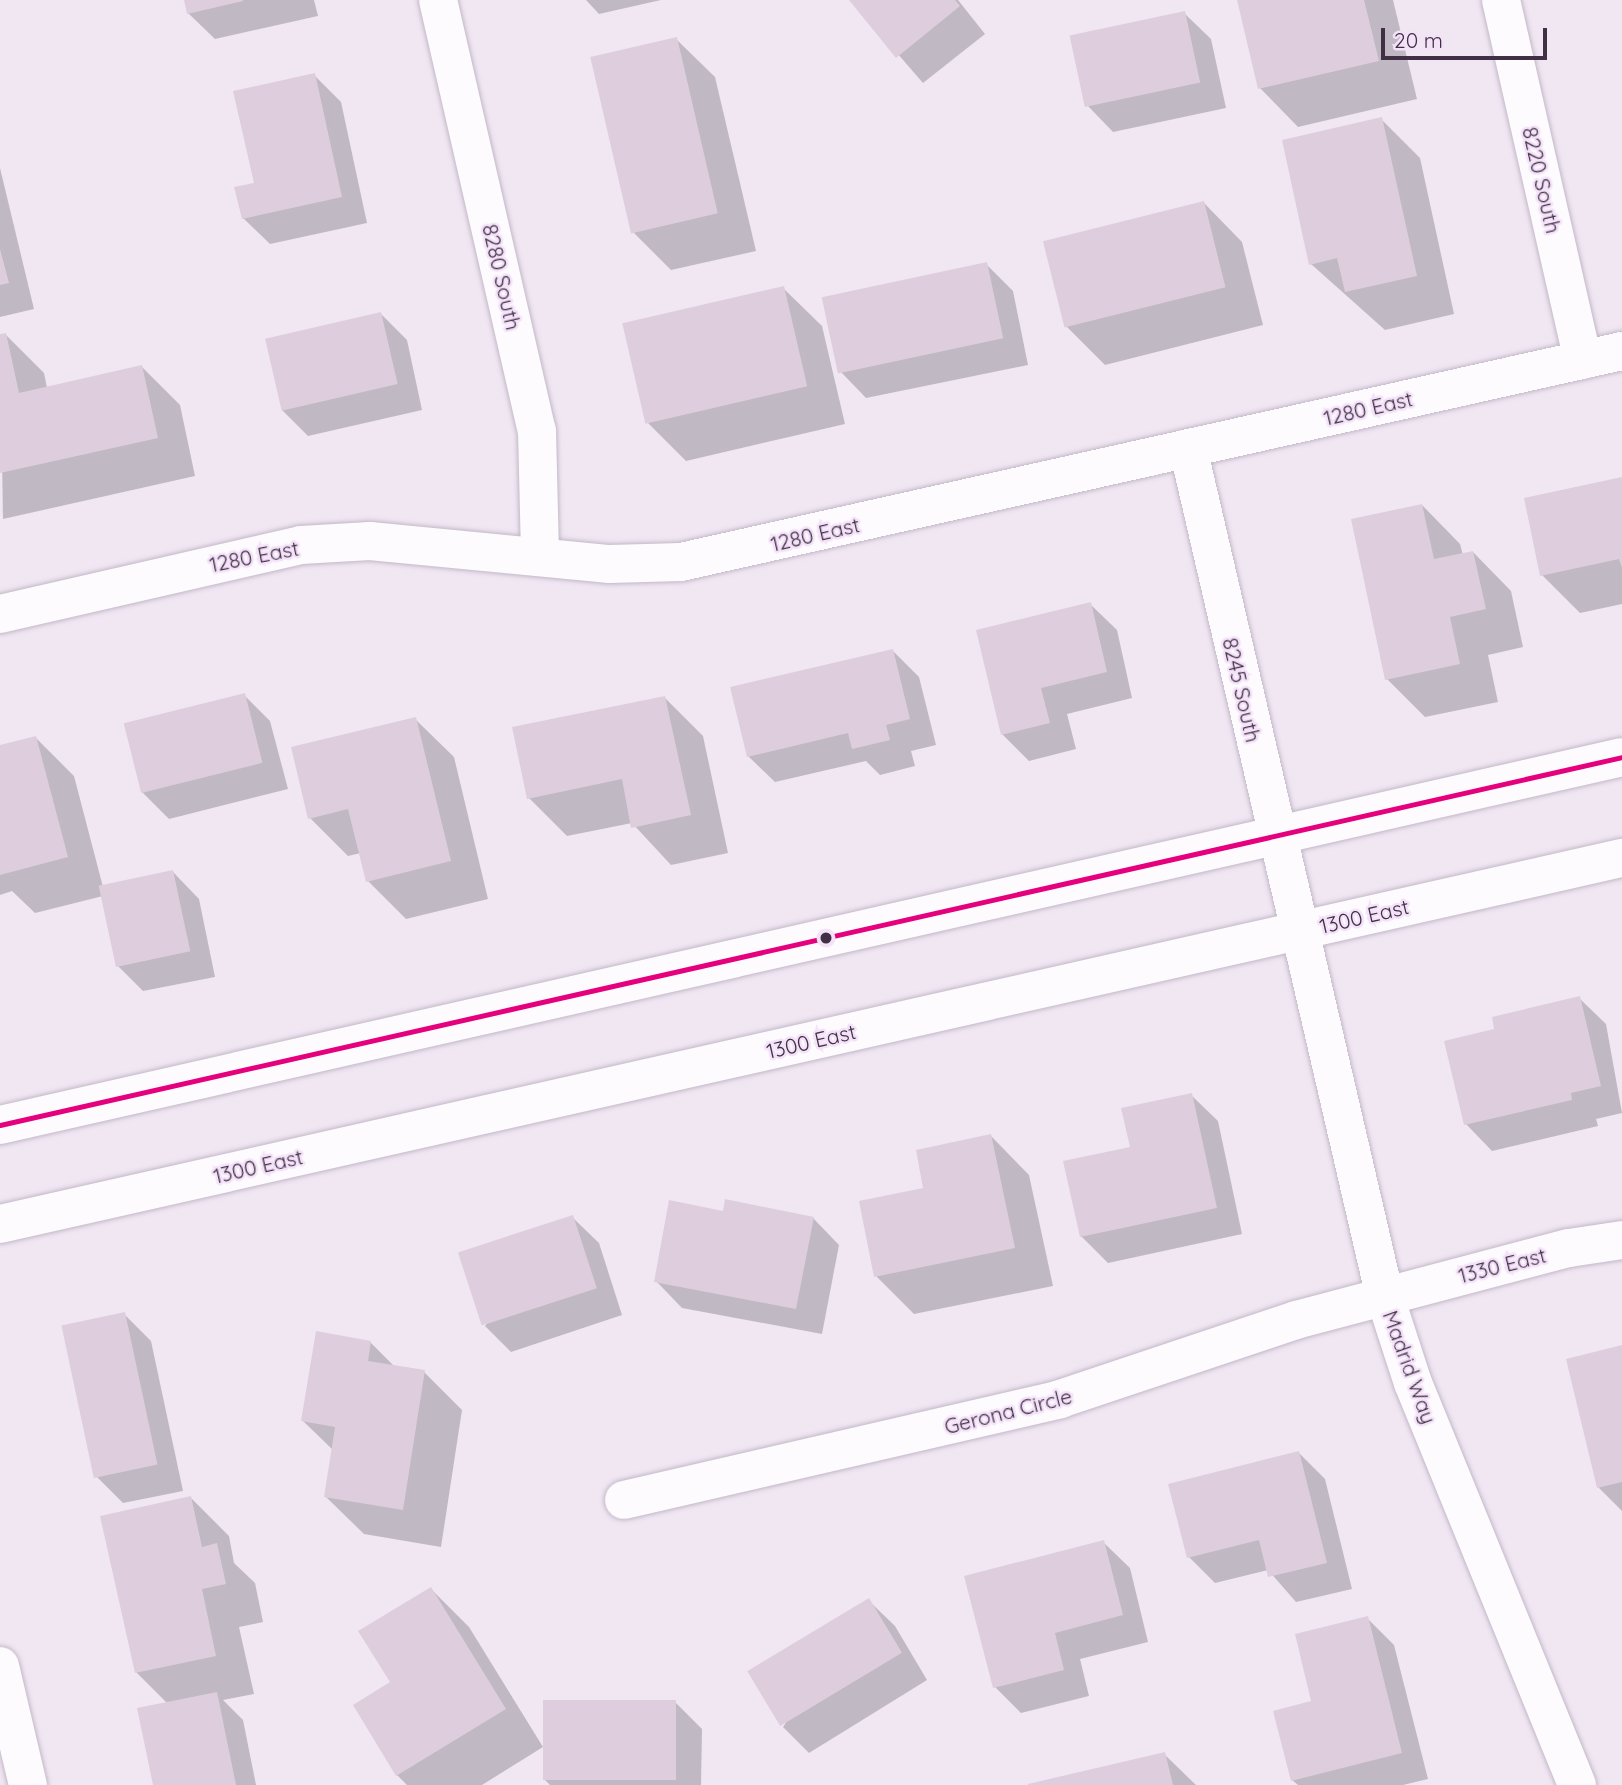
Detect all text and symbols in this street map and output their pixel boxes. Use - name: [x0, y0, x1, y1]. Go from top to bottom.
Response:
- scale bar: [1384, 14, 1550, 58]
- text: 20 m: [1394, 27, 1443, 53]
- street label: 8220 South: [1518, 124, 1566, 236]
- street label: 8280 South: [478, 222, 526, 332]
- street label: 1280 East: [1321, 386, 1415, 430]
- street label: 1280 East: [768, 512, 862, 556]
- street label: 1280 East: [207, 535, 301, 577]
- street label: 8245 South: [1218, 635, 1266, 745]
- street label: 1300 East: [1317, 893, 1411, 939]
- unlabelled marker: [819, 931, 833, 945]
- street label: 1300 East: [764, 1018, 858, 1064]
- street label: 1300 East: [211, 1143, 305, 1189]
- street label: 1330 East: [1455, 1242, 1549, 1288]
- street label: Madrid Way: [1378, 1307, 1442, 1427]
- street label: Gerona Circle: [942, 1383, 1074, 1439]

